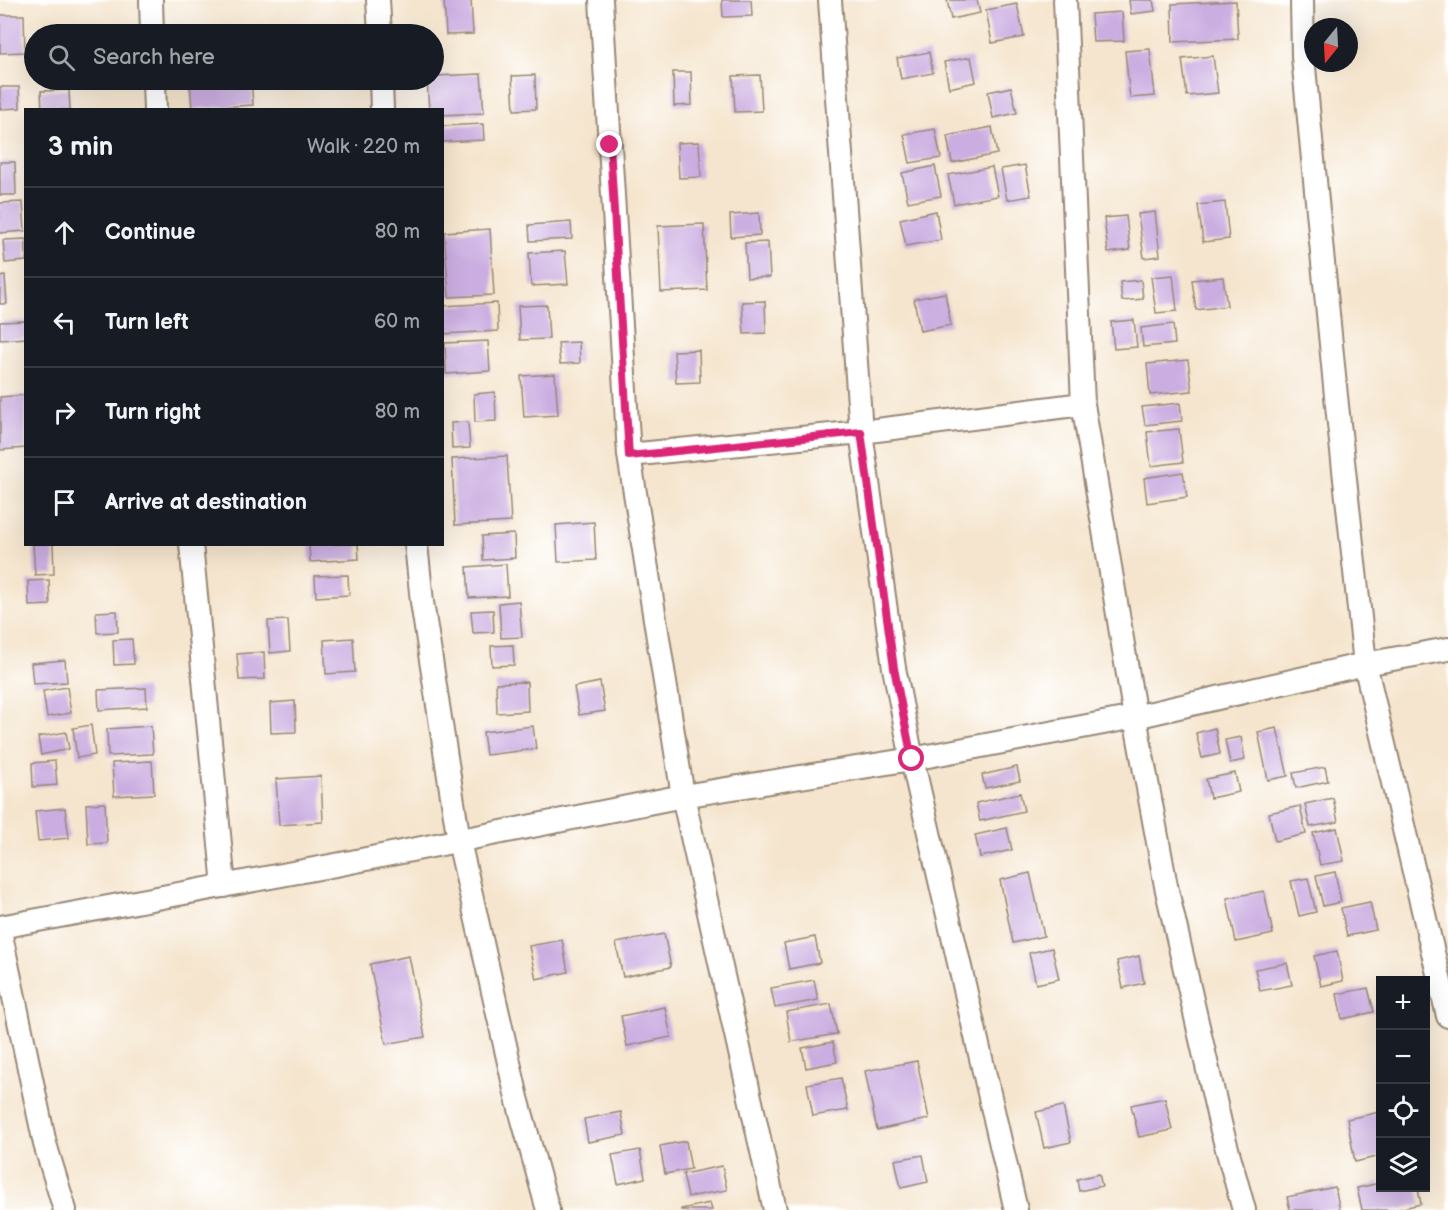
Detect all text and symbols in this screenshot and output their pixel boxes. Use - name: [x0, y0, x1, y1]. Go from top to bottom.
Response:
- north arrow: [1304, 18, 1358, 72]
- search box: [24, 24, 444, 90]
- icon: search: [45, 41, 78, 74]
- text: Search here: [93, 44, 215, 71]
- route end: [596, 131, 622, 157]
- text: 3 min: [48, 132, 113, 163]
- text: Walk · 220 m: [307, 135, 420, 159]
- icon: ahead: [48, 216, 81, 249]
- text: Continue: [105, 219, 195, 246]
- text: 80 m: [375, 220, 420, 244]
- icon: left: [48, 306, 81, 339]
- text: Turn left: [105, 309, 189, 336]
- text: 60 m: [374, 310, 420, 334]
- icon: right: [48, 396, 81, 429]
- text: Turn right: [105, 399, 201, 426]
- text: 80 m: [375, 400, 420, 424]
- icon: arrive: [48, 486, 81, 519]
- text: Arrive at destination: [105, 489, 307, 516]
- route start: [898, 745, 924, 771]
- map controls: [1376, 976, 1430, 1192]
- button: +: [1376, 976, 1430, 1030]
- button: −: [1376, 1030, 1430, 1084]
- button: locate: [1376, 1084, 1430, 1138]
- button: layers: [1376, 1138, 1430, 1192]

